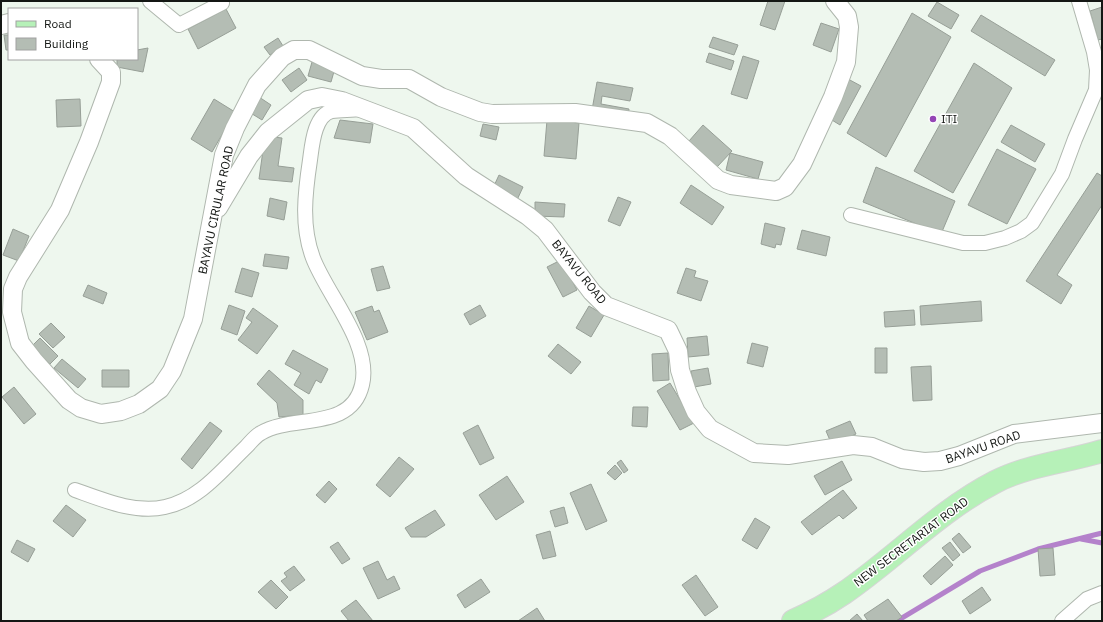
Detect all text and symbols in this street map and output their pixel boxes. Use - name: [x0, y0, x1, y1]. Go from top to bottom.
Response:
- legend: [8, 8, 138, 60]
- text: Road: [44, 16, 72, 31]
- text: Building: [44, 36, 89, 51]
- place label: ITI: [941, 111, 957, 126]
- marker: ITI: [928, 114, 938, 124]
- street label: BAYAVU CIRULAR ROAD: [195, 144, 236, 275]
- street label: BAYAVU ROAD: [549, 237, 610, 307]
- street label: BAYAVU ROAD: [943, 427, 1022, 466]
- street label: NEW SECRETARIAT ROAD: [850, 494, 971, 590]

